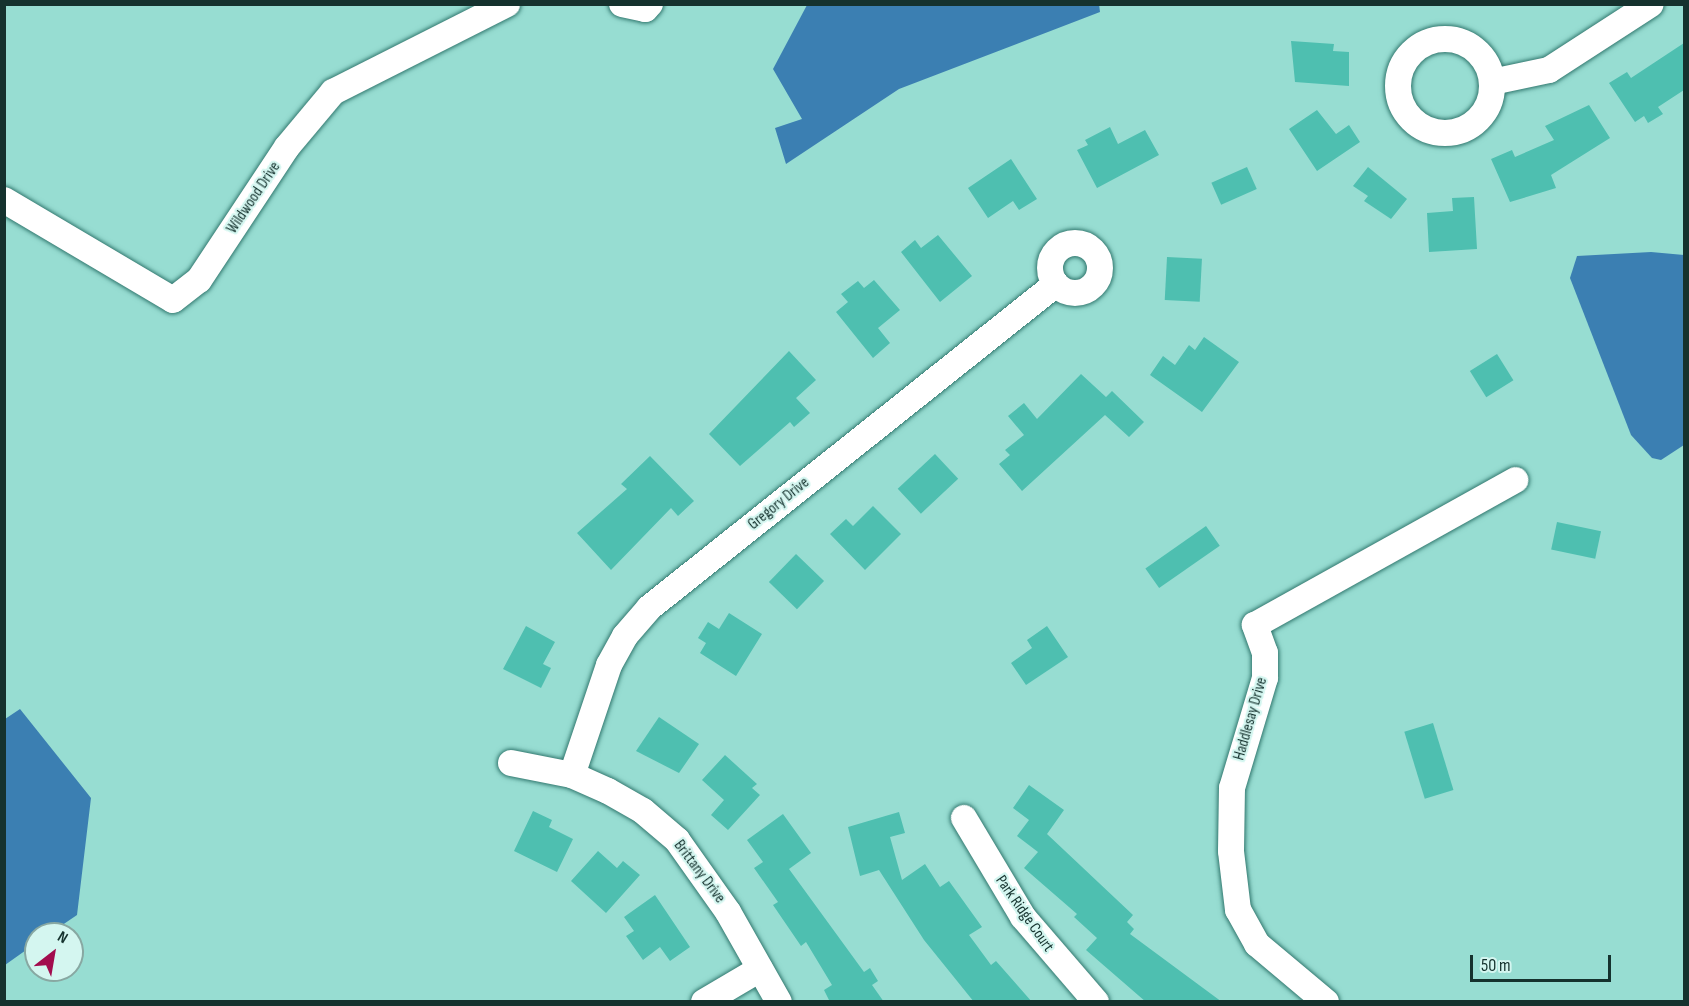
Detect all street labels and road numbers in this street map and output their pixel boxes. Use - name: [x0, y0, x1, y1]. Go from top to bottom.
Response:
- street label: Wildwood Drive: [223, 158, 285, 238]
- street label: Gregory Drive: [745, 474, 813, 534]
- street label: Haddlesay Drive: [1230, 675, 1272, 763]
- street label: Brittany Drive: [669, 837, 729, 907]
- street label: Park Ridge Court: [991, 872, 1057, 956]

